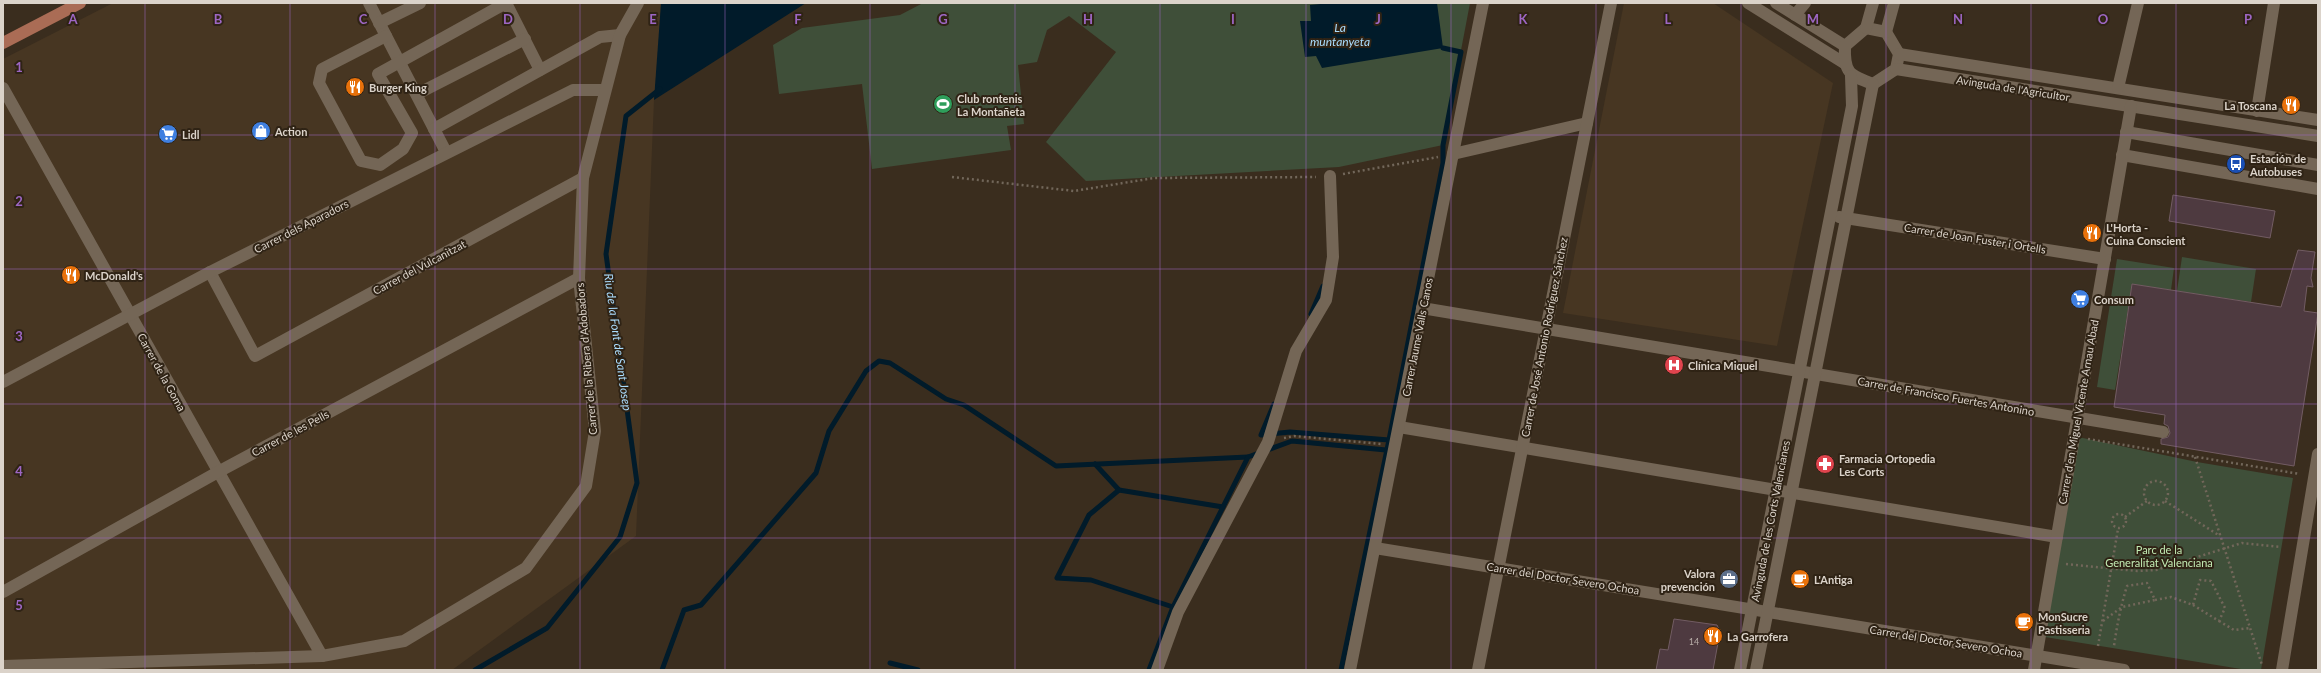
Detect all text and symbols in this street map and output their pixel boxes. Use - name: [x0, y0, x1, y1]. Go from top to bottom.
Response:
- text: A: [67, 11, 78, 27]
- text: B: [214, 11, 223, 27]
- text: C: [359, 11, 368, 27]
- text: D: [503, 11, 513, 27]
- text: E: [649, 11, 657, 27]
- text: F: [794, 11, 802, 27]
- text: G: [938, 11, 948, 27]
- text: H: [1083, 11, 1093, 27]
- text: I: [1231, 11, 1235, 27]
- text: J: [1375, 11, 1381, 27]
- text: K: [1519, 11, 1529, 27]
- text: L: [1665, 11, 1672, 27]
- text: M: [1807, 11, 1819, 27]
- text: N: [1953, 11, 1963, 27]
- text: O: [2098, 11, 2109, 27]
- text: P: [2244, 11, 2252, 27]
- water label: La muntanyeta: [1310, 20, 1370, 49]
- text: 1: [15, 59, 23, 75]
- street label: Avinguda de l'Agricultor: [1955, 73, 2071, 103]
- restaurant icon: Burger King: [344, 76, 366, 98]
- place label: Burger King: [369, 81, 427, 94]
- place label: Club rontenis La Montañeta: [957, 92, 1025, 118]
- sports icon: Club rontenis La Montañeta: [932, 93, 954, 115]
- restaurant icon: La Toscana: [2280, 94, 2302, 116]
- place label: La Toscana: [2224, 99, 2277, 112]
- shop icon: Action: [250, 120, 272, 142]
- supermarket icon: Lidl: [157, 123, 179, 145]
- place label: Action: [274, 125, 307, 138]
- place label: Lidl: [182, 128, 200, 141]
- place label: Estación de Autobuses: [2249, 152, 2306, 178]
- bus stop icon: Estación de Autobuses: [2225, 153, 2247, 175]
- text: 2: [15, 193, 23, 209]
- street label: Carrer dels Aparadors: [252, 196, 351, 255]
- street label: Carrer de Joan Fuster i Ortells: [1903, 220, 2047, 256]
- place label: L'Horta - Cuina Conscient: [2106, 221, 2186, 247]
- restaurant icon: L'Horta - Cuina Conscient: [2081, 222, 2103, 244]
- street label: Carrer de José Antonio Rodríguez Sánchez: [1518, 236, 1570, 438]
- street label: Carrer del Vulcanitzat: [370, 237, 468, 297]
- restaurant icon: McDonald's: [60, 264, 82, 286]
- place label: McDonald's: [85, 269, 143, 282]
- water label: Riu de la Font de Sant Josep: [601, 272, 635, 412]
- street label: Carrer Jaume Valls Canos: [1399, 276, 1435, 398]
- street label: Carrer de la Ribera d'Adobadors: [573, 282, 599, 436]
- supermarket icon: Consum: [2069, 288, 2091, 310]
- place label: Consum: [2094, 293, 2134, 306]
- street label: Carrer d'en Miguel Vicente Arnau Abad: [2055, 319, 2101, 505]
- text: 3: [15, 328, 23, 344]
- street label: Carrer de la Goma: [135, 331, 189, 413]
- hospital icon: Clínica Miquel: [1663, 354, 1685, 376]
- place label: Clínica Miquel: [1688, 359, 1758, 372]
- street label: Carrer de Francisco Fuertes Antonino: [1857, 374, 2035, 418]
- street label: Carrer de les Pells: [249, 407, 331, 459]
- street label: Avinguda de les Corts Valencianes: [1748, 439, 1792, 603]
- place label: Farmacia Ortopedia Les Corts: [1839, 452, 1935, 478]
- pharmacy icon: Farmacia Ortopedia Les Corts: [1814, 453, 1836, 475]
- text: 4: [15, 463, 23, 479]
- park label: Parc de la Generalitat Valenciana: [2105, 543, 2213, 569]
- street label: Carrer del Doctor Severo Ochoa: [1486, 559, 1640, 597]
- place label: Valora prevención: [1661, 567, 1715, 593]
- office icon: Valora prevención: [1718, 568, 1740, 590]
- cafe icon: L'Antiga: [1789, 568, 1811, 590]
- place label: L'Antiga: [1814, 573, 1853, 586]
- text: 5: [15, 597, 23, 613]
- place label: MonSucre Pastisseria: [2038, 610, 2090, 636]
- cafe icon: MonSucre Pastisseria: [2013, 611, 2035, 633]
- street label: Carrer del Doctor Severo Ochoa: [1869, 622, 2023, 660]
- restaurant icon: La Garrofera: [1702, 625, 1724, 647]
- place label: La Garrofera: [1727, 630, 1788, 643]
- house number: 14: [1689, 636, 1699, 647]

